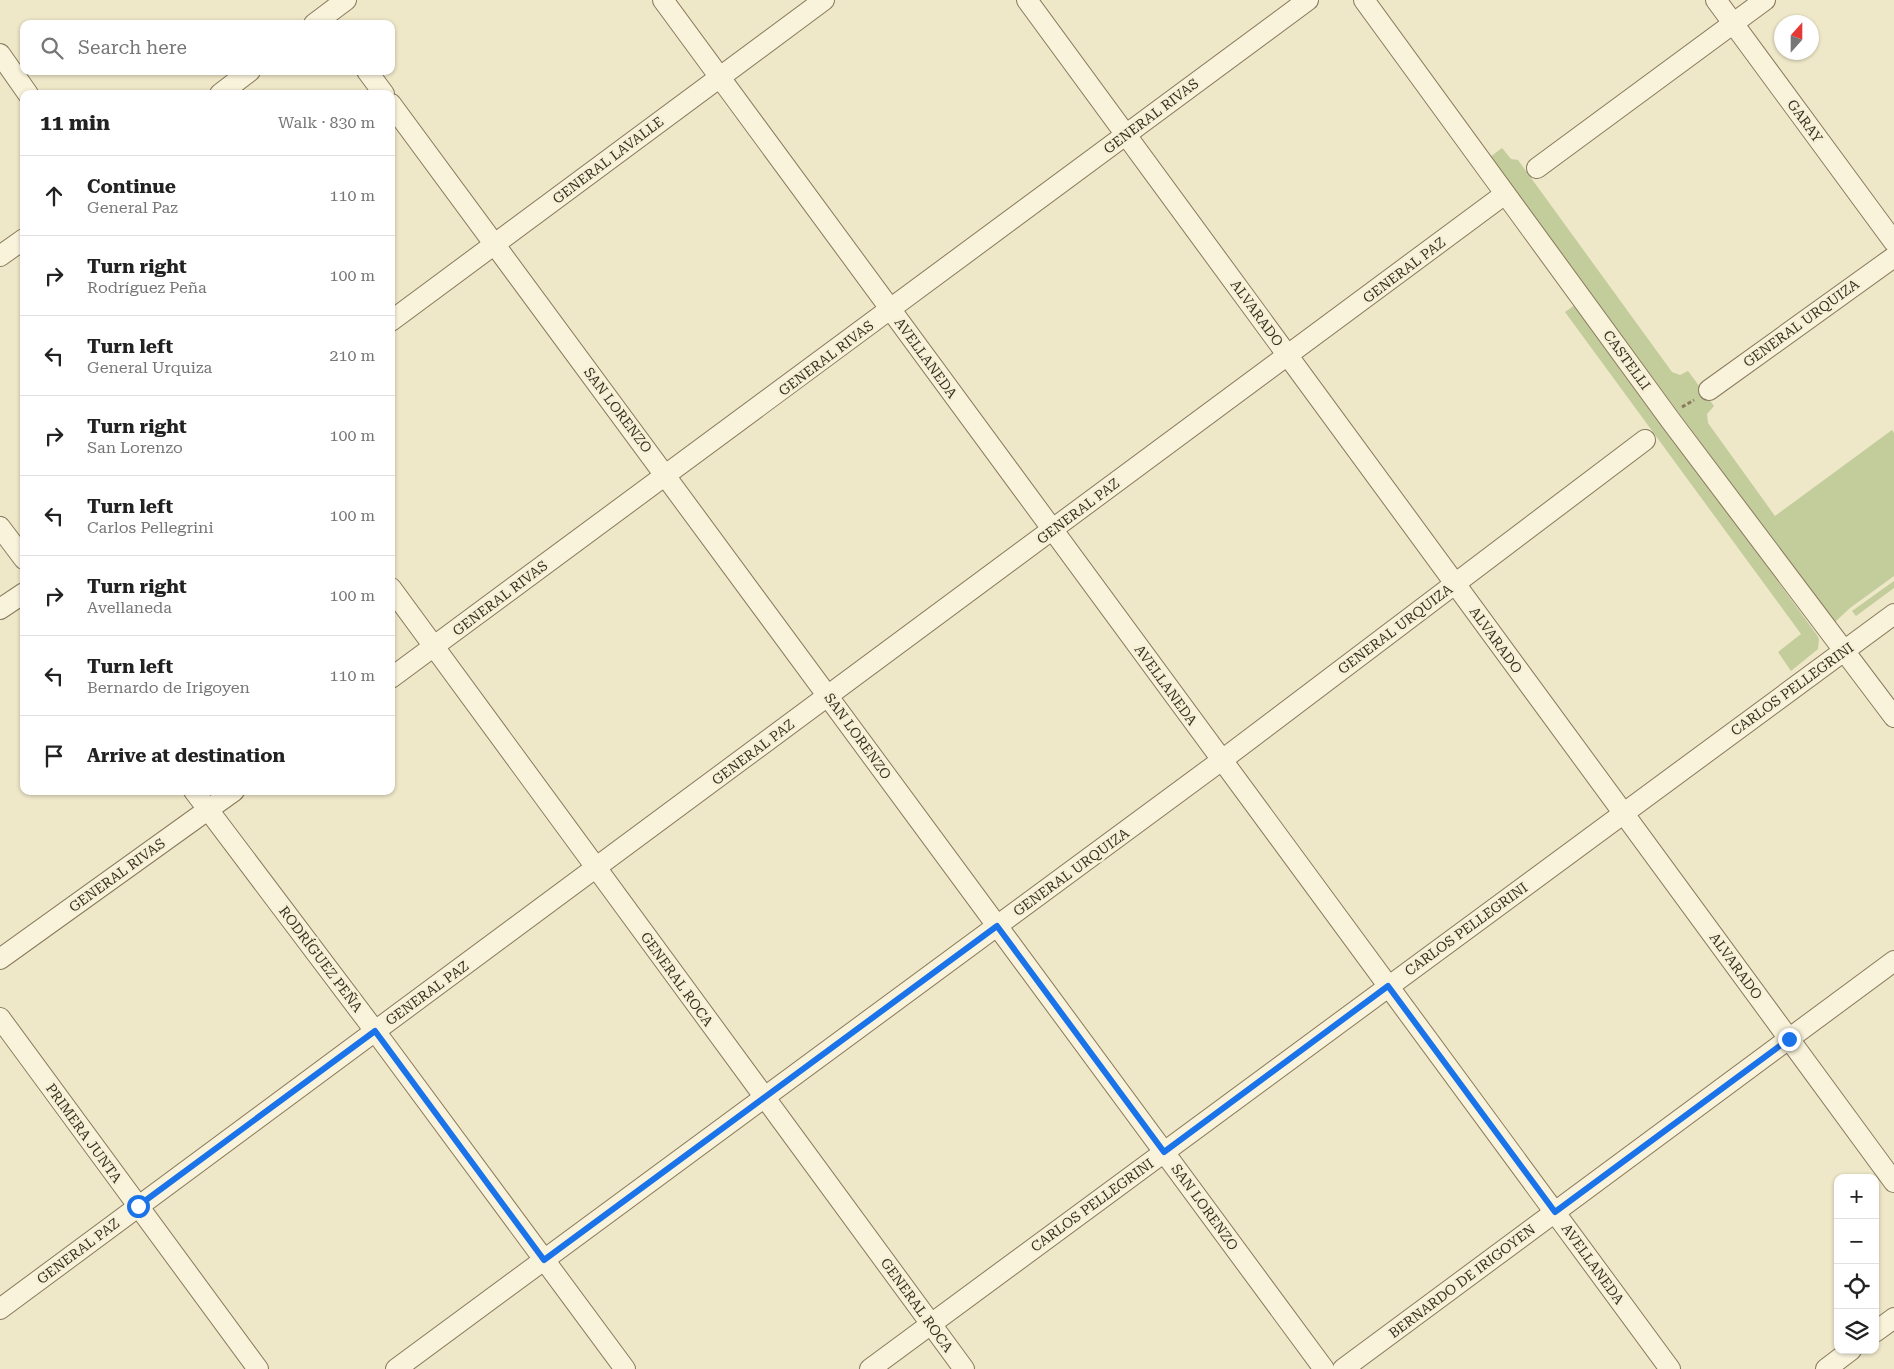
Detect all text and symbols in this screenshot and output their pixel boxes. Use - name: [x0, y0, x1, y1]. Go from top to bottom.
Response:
- north arrow: [1774, 15, 1819, 60]
- search box: [20, 20, 395, 75]
- icon: search: [38, 34, 66, 62]
- text: Search here: [78, 36, 187, 59]
- street label: GENERAL RIVAS: [1100, 75, 1202, 157]
- street label: GARAY: [1784, 96, 1826, 146]
- text: 11 min: [40, 111, 110, 135]
- text: Walk · 830 m: [278, 113, 375, 132]
- street label: GENERAL LAVALLE: [549, 113, 667, 207]
- text: Continue: [87, 175, 176, 198]
- icon: ahead: [40, 182, 68, 210]
- text: 110 m: [329, 186, 375, 205]
- text: General Paz: [87, 198, 178, 217]
- street label: GENERAL PAZ: [1360, 234, 1448, 306]
- text: Turn right: [87, 255, 187, 278]
- icon: right: [40, 262, 68, 290]
- text: 100 m: [329, 266, 375, 285]
- street label: GENERAL URQUIZA: [1740, 276, 1862, 370]
- street label: ALVARADO: [1228, 277, 1286, 349]
- text: Rodríguez Peña: [87, 278, 207, 297]
- street label: AVELLANEDA: [891, 315, 961, 401]
- street label: GENERAL RIVAS: [775, 317, 877, 399]
- street label: CASTELLI: [1600, 327, 1654, 393]
- text: Turn left: [87, 335, 173, 358]
- icon: left: [40, 342, 68, 370]
- text: 210 m: [329, 346, 375, 365]
- text: General Urquiza: [87, 358, 212, 377]
- street label: SAN LORENZO: [581, 364, 655, 456]
- text: Turn right: [87, 415, 187, 438]
- icon: right: [40, 422, 68, 450]
- text: 100 m: [329, 426, 375, 445]
- text: San Lorenzo: [87, 438, 183, 457]
- street label: GENERAL PAZ: [1034, 475, 1122, 547]
- text: Turn left: [87, 495, 173, 518]
- icon: left: [40, 502, 68, 530]
- text: 100 m: [329, 506, 375, 525]
- text: Carlos Pellegrini: [87, 518, 213, 537]
- street label: GENERAL RIVAS: [449, 557, 551, 639]
- text: Turn right: [87, 575, 187, 598]
- street label: GENERAL URQUIZA: [1335, 581, 1455, 677]
- icon: right: [40, 582, 68, 610]
- text: 100 m: [329, 586, 375, 605]
- text: Avellaneda: [87, 598, 172, 617]
- street label: ALVARADO: [1467, 604, 1525, 676]
- street label: CARLOS PELLEGRINI: [1727, 639, 1857, 739]
- street label: AVELLANEDA: [1131, 642, 1201, 728]
- text: Turn left: [87, 655, 173, 678]
- icon: left: [40, 662, 68, 690]
- text: 110 m: [329, 666, 375, 685]
- text: Bernardo de Irigoyen: [87, 678, 250, 697]
- street label: SAN LORENZO: [821, 690, 895, 782]
- street label: GENERAL PAZ: [709, 716, 797, 788]
- icon: arrive: [40, 742, 68, 770]
- text: Arrive at destination: [87, 744, 285, 767]
- street label: GENERAL URQUIZA: [1010, 825, 1132, 919]
- street label: GENERAL RIVAS: [66, 835, 168, 915]
- street label: CARLOS PELLEGRINI: [1401, 879, 1531, 979]
- street label: RODRÍGUEZ PEÑA: [276, 903, 366, 1015]
- street label: GENERAL ROCA: [637, 929, 717, 1029]
- street label: ALVARADO: [1707, 930, 1765, 1002]
- street label: GENERAL PAZ: [382, 958, 472, 1028]
- route end: [1778, 1028, 1801, 1051]
- street label: PRIMERA JUNTA: [43, 1080, 125, 1186]
- street label: CARLOS PELLEGRINI: [1027, 1155, 1157, 1255]
- street label: SAN LORENZO: [1168, 1161, 1242, 1253]
- map controls: [1834, 1174, 1879, 1354]
- button: +: [1834, 1174, 1879, 1219]
- route start: [127, 1195, 150, 1218]
- street label: GENERAL PAZ: [34, 1215, 122, 1287]
- button: −: [1834, 1219, 1879, 1264]
- street label: BERNARDO DE IRIGOYEN: [1386, 1221, 1538, 1341]
- street label: AVELLANEDA: [1558, 1221, 1628, 1307]
- street label: GENERAL ROCA: [877, 1255, 957, 1355]
- button: locate: [1834, 1264, 1879, 1309]
- button: layers: [1834, 1309, 1879, 1354]

